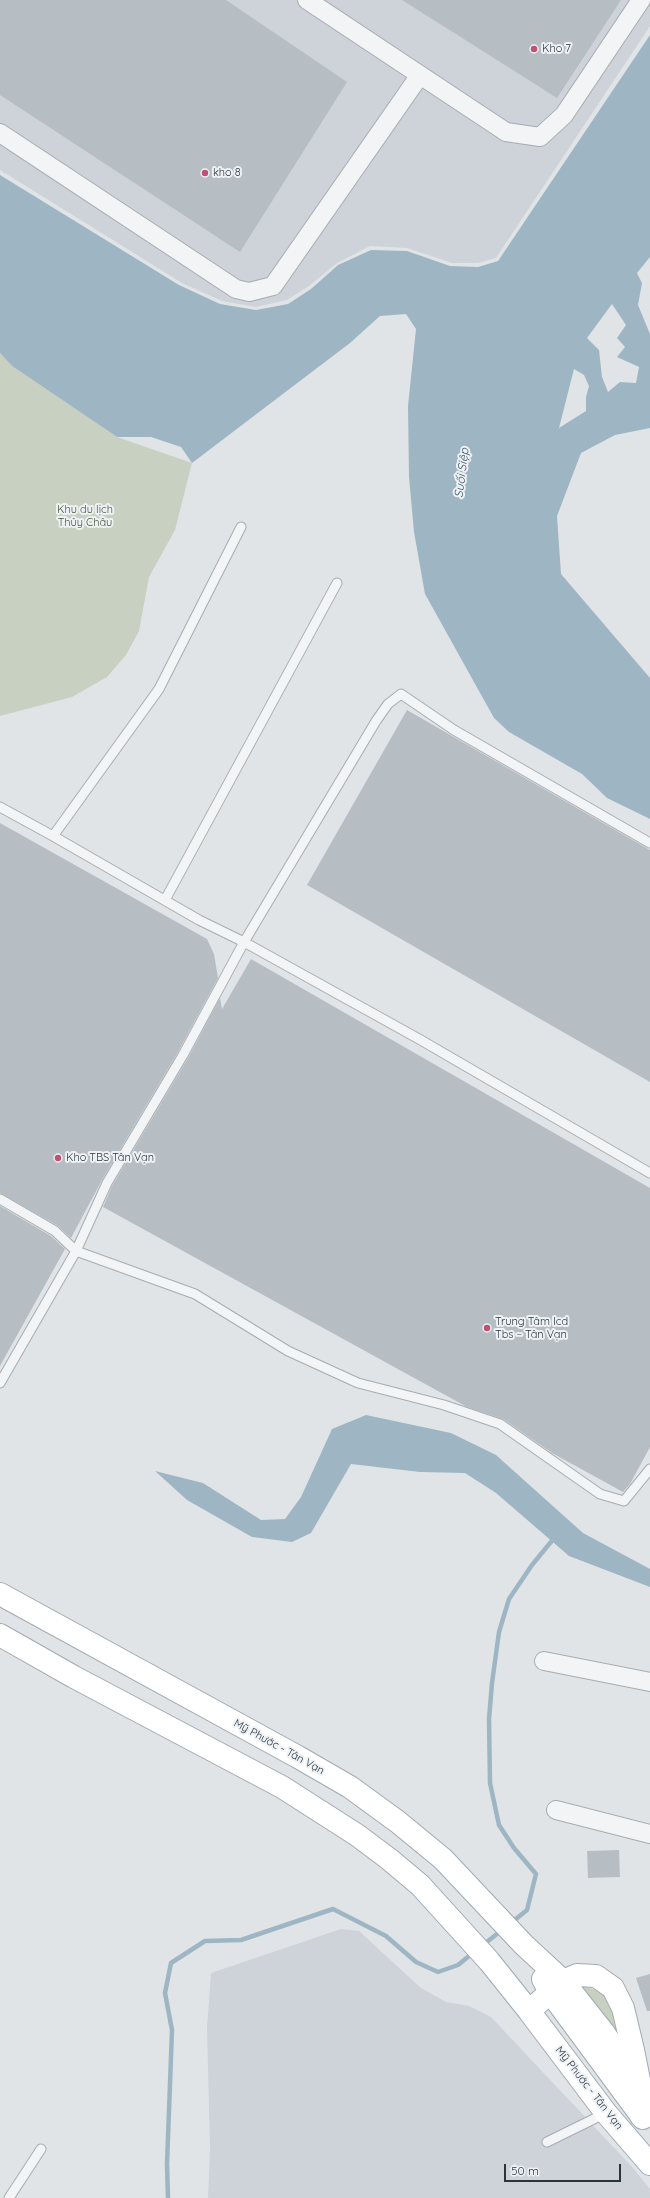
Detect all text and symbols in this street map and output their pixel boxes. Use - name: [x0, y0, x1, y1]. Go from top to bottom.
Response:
- place label: Kho 7: [542, 42, 571, 56]
- marker: Kho 7: [529, 44, 539, 54]
- place label: kho 8: [213, 166, 241, 180]
- marker: kho 8: [200, 168, 210, 178]
- water label: Suối Siệp: [452, 447, 472, 499]
- park label: Khu du lịch Thủy Châu: [57, 503, 113, 529]
- place label: Kho TBS Tân Vạn: [66, 1151, 154, 1165]
- marker: Kho TBS Tân Vạn: [53, 1153, 63, 1163]
- place label: Trung Tâm Icd Tbs – Tân Vạn: [495, 1315, 568, 1341]
- marker: Trung Tâm Icd Tbs – Tân Vạn: [482, 1323, 492, 1333]
- street label: Mỹ Phước - Tân Vạn: [231, 1717, 327, 1777]
- street label: Mỹ Phước - Tân Vạn: [552, 2044, 626, 2132]
- scale bar: [506, 2156, 623, 2182]
- text: 50 m: [511, 2163, 539, 2178]

